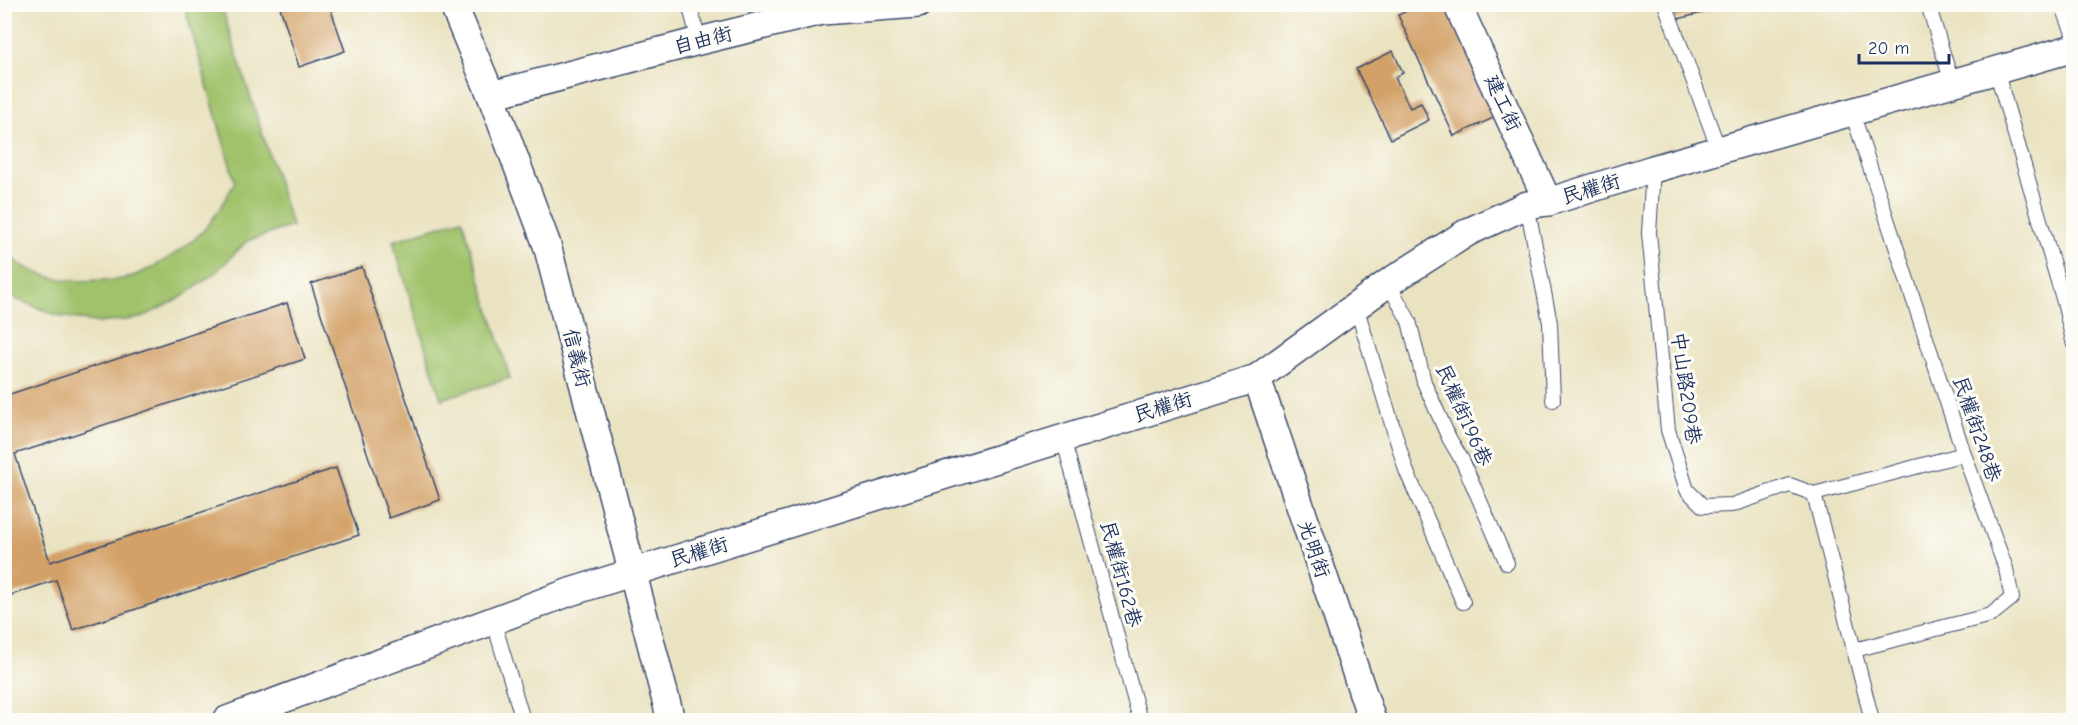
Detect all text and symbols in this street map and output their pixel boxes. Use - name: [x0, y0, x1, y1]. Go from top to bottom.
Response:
- street label: 自由街: [671, 22, 735, 58]
- scale bar: [1859, 27, 1949, 65]
- text: 20 m: [1868, 38, 1909, 59]
- street label: 建工街: [1480, 71, 1526, 135]
- street label: 民權街: [1559, 169, 1623, 209]
- street label: 信義街: [559, 326, 595, 390]
- street label: 中山路209巷: [1667, 330, 1705, 447]
- street label: 民權街196巷: [1431, 360, 1497, 471]
- street label: 民權街248巷: [1948, 373, 2006, 486]
- street label: 民權街: [1131, 387, 1195, 427]
- street label: 光明街: [1293, 517, 1335, 581]
- street label: 民權街162巷: [1096, 518, 1146, 631]
- street label: 民權街: [667, 532, 731, 572]

